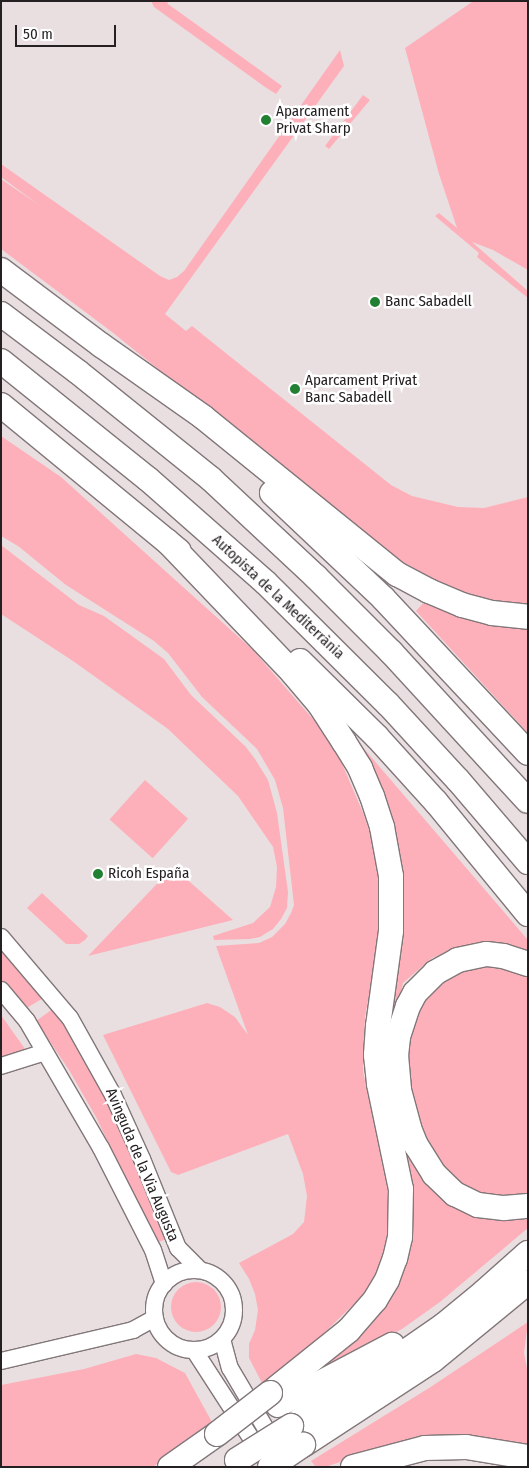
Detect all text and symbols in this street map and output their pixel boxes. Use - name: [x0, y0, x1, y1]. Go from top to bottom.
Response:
- scale bar: [18, 15, 119, 47]
- text: 50 m: [23, 25, 53, 43]
- place label: Aparcament Privat Sharp: [276, 102, 351, 137]
- marker: Aparcament Privat Sharp: [260, 114, 272, 126]
- place label: Banc Sabadell: [385, 293, 472, 311]
- marker: Banc Sabadell: [369, 296, 381, 308]
- place label: Aparcament Privat Banc Sabadell: [305, 371, 417, 406]
- marker: Aparcament Privat Banc Sabadell: [289, 383, 301, 395]
- street label: Autopista de la Mediterrània: [208, 531, 348, 663]
- place label: Ricoh España: [108, 865, 189, 883]
- marker: Ricoh España: [92, 868, 104, 880]
- street label: Avinguda de la Via Augusta: [101, 1086, 183, 1244]

